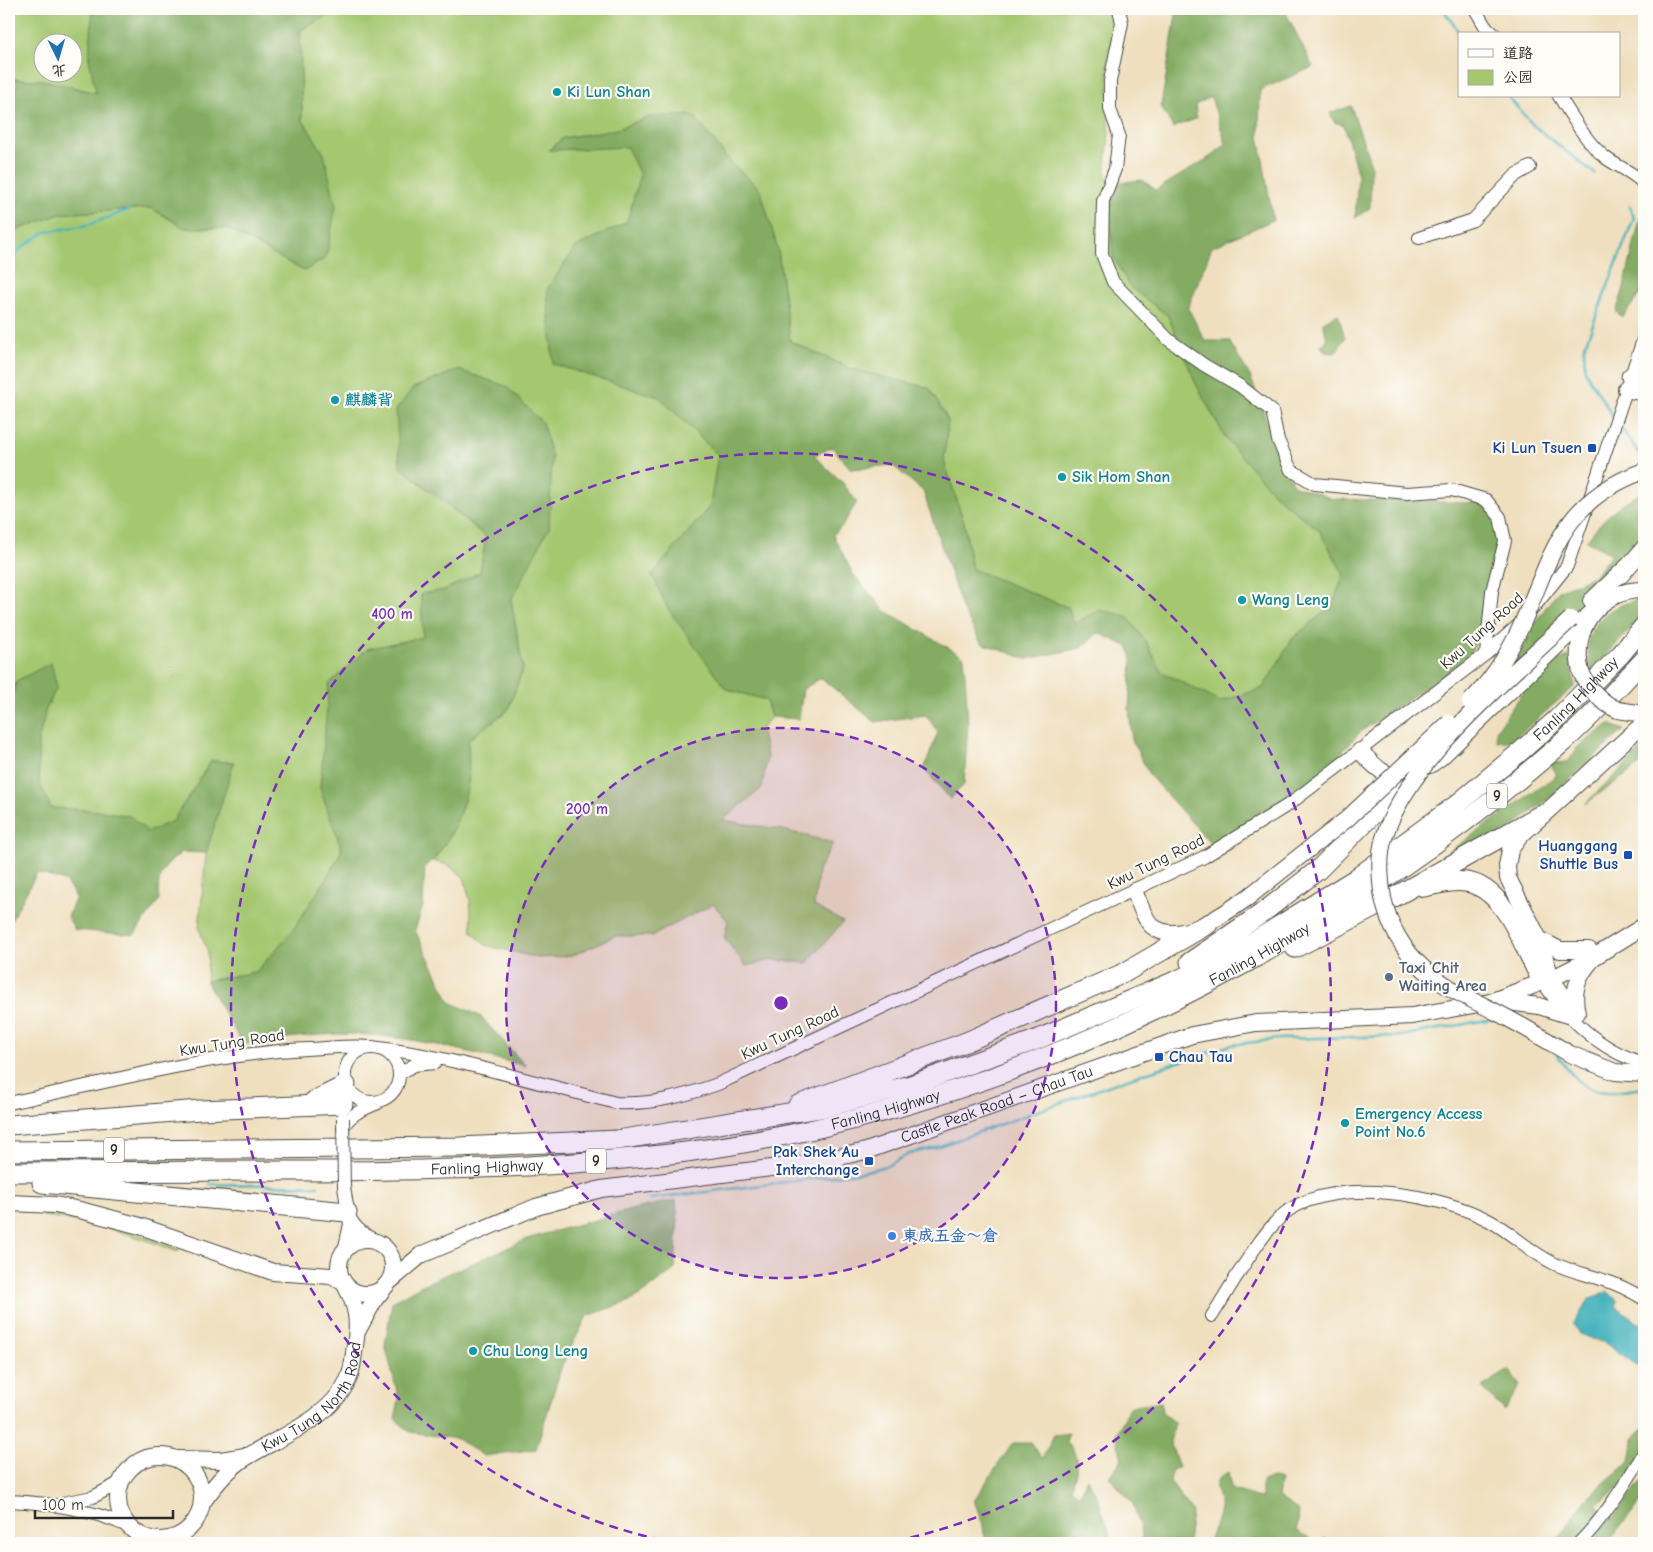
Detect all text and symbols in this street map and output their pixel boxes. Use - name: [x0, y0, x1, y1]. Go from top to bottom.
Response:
- north arrow: [32, 32, 82, 82]
- legend: [1458, 32, 1620, 98]
- text: 道路: [1503, 44, 1533, 62]
- text: 北: [51, 61, 67, 80]
- text: 公园: [1503, 68, 1533, 86]
- place label: Ki Lun Shan: [567, 83, 650, 101]
- marker: Ki Lun Shan: [551, 86, 563, 98]
- place label: 麒麟背: [345, 391, 393, 409]
- marker: 麒麟背: [329, 394, 341, 406]
- place label: Ki Lun Tsuen: [1493, 439, 1582, 457]
- marker: Ki Lun Tsuen: [1586, 442, 1598, 454]
- place label: Sik Hom Shan: [1072, 468, 1170, 486]
- marker: Sik Hom Shan: [1056, 471, 1068, 483]
- street label: Kwu Tung Road: [1437, 589, 1527, 673]
- place label: Wang Leng: [1252, 591, 1330, 609]
- marker: Wang Leng: [1236, 594, 1248, 606]
- text: 400 m: [371, 605, 413, 623]
- street label: Fanling Highway: [1530, 652, 1623, 745]
- road number: 9: [1487, 784, 1507, 808]
- text: 200 m: [566, 800, 608, 818]
- street label: Kwu Tung Road: [1105, 831, 1207, 893]
- place label: Huanggang Shuttle Bus: [1538, 837, 1618, 873]
- marker: Huanggang Shuttle Bus: [1622, 849, 1634, 861]
- street label: Fanling Highway: [1206, 919, 1314, 990]
- place label: Taxi Chit Waiting Area: [1399, 959, 1487, 995]
- marker: Taxi Chit Waiting Area: [1383, 971, 1395, 983]
- centre of rings: [772, 994, 790, 1012]
- street label: Kwu Tung Road: [738, 1002, 842, 1064]
- street label: Kwu Tung Road: [178, 1026, 286, 1060]
- place label: Chau Tau: [1169, 1048, 1233, 1066]
- marker: Chau Tau: [1153, 1051, 1165, 1063]
- street label: Castle Peak Road – Chau Tau: [898, 1062, 1095, 1147]
- street label: Fanling Highway: [829, 1086, 943, 1134]
- place label: Emergency Access Point No.6: [1355, 1105, 1482, 1141]
- marker: Emergency Access Point No.6: [1339, 1117, 1351, 1129]
- road number: 9: [104, 1138, 124, 1162]
- place label: Pak Shek Au Interchange: [773, 1143, 859, 1179]
- road number: 9: [586, 1148, 606, 1174]
- marker: Pak Shek Au Interchange: [863, 1155, 875, 1167]
- street label: Fanling Highway: [431, 1156, 544, 1179]
- place label: 東成五金～倉: [902, 1227, 998, 1245]
- marker: 東成五金～倉: [886, 1230, 898, 1242]
- street label: Kwu Tung North Road: [258, 1340, 365, 1456]
- place label: Chu Long Leng: [483, 1342, 588, 1360]
- marker: Chu Long Leng: [467, 1345, 479, 1357]
- scale bar: [35, 1487, 172, 1519]
- text: 100 m: [42, 1496, 84, 1514]

